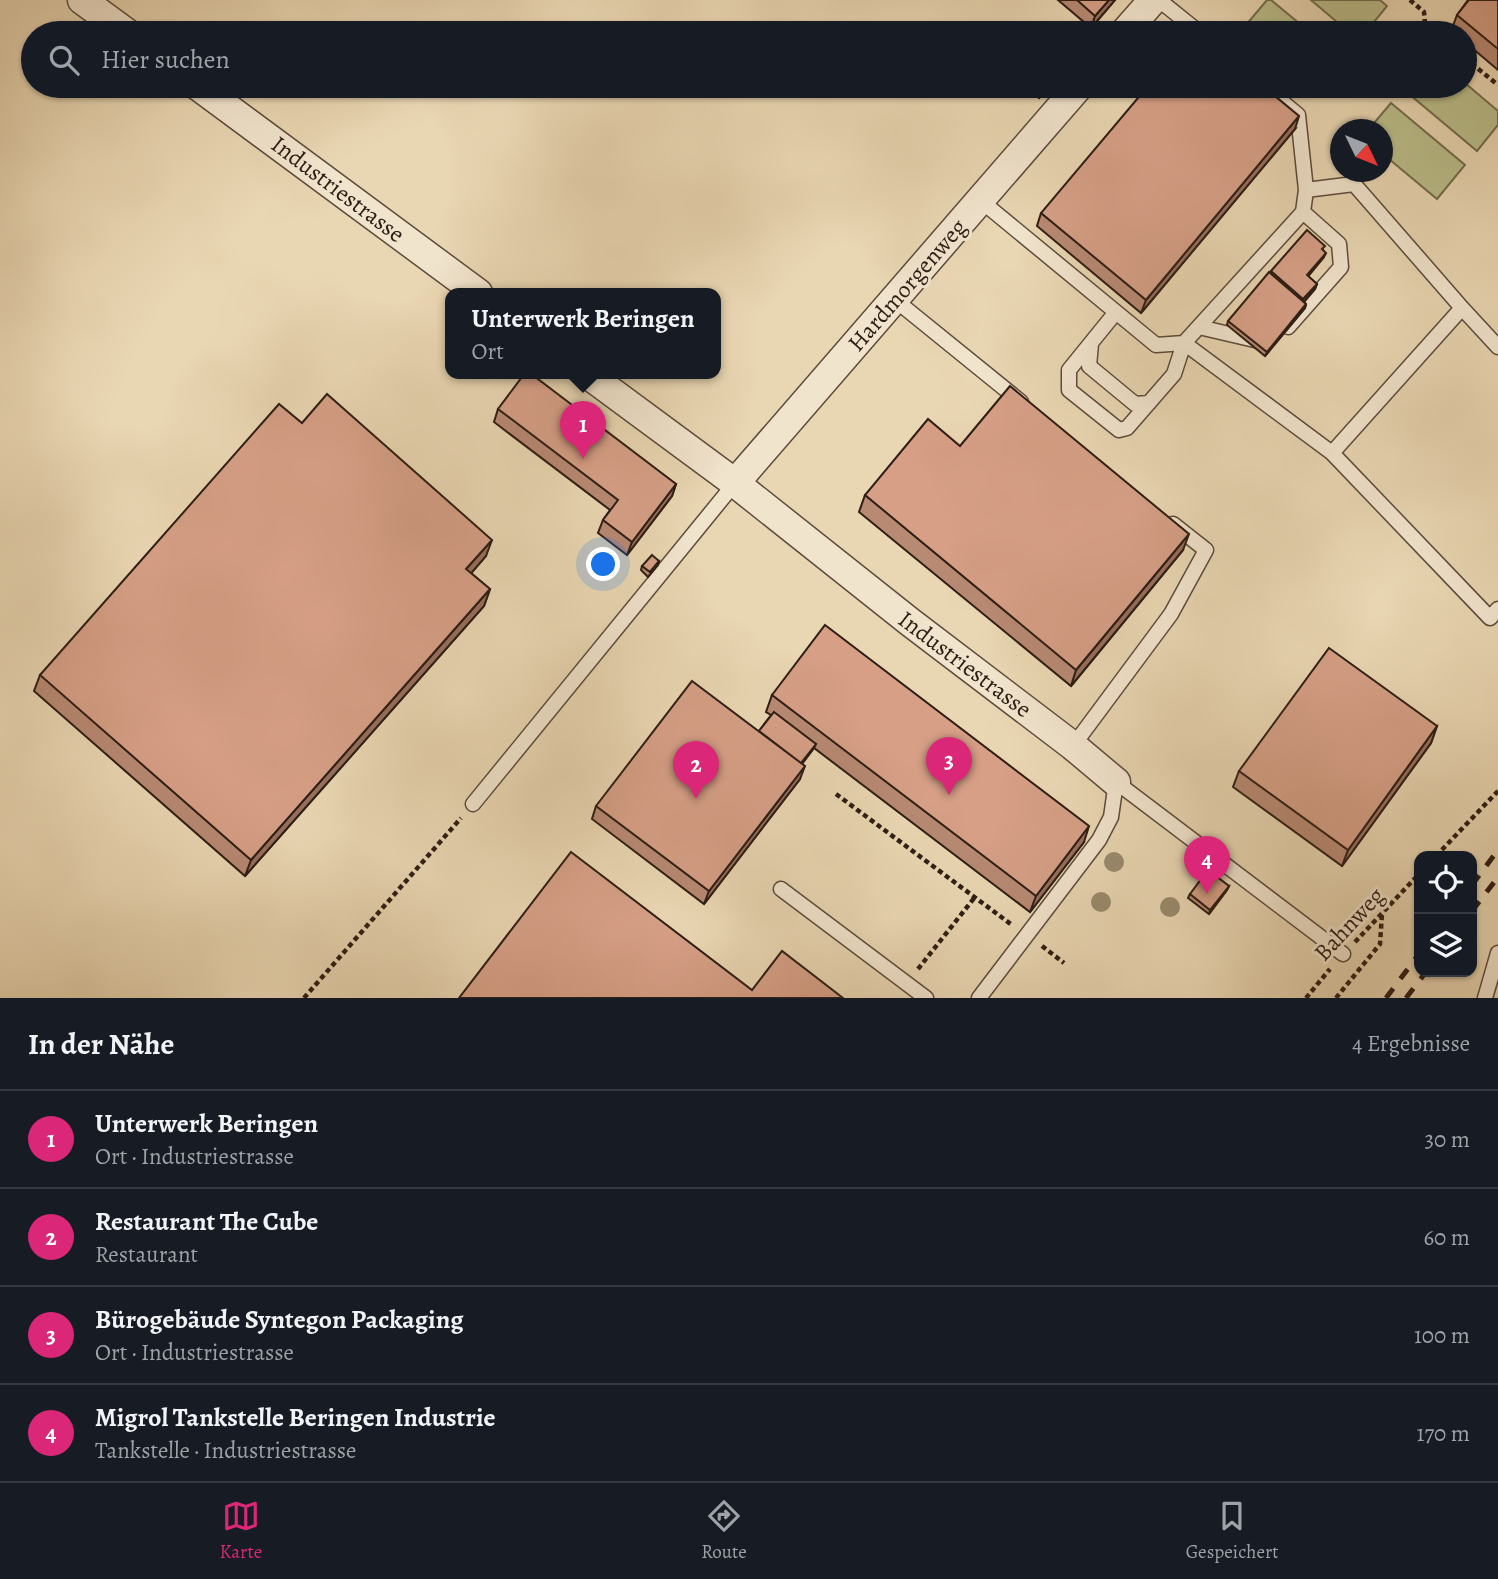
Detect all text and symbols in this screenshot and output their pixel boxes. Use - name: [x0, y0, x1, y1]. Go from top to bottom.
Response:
- search box: [21, 21, 1477, 98]
- icon: search: [45, 41, 83, 79]
- text: Hier suchen: [101, 42, 230, 77]
- north arrow: [1330, 119, 1393, 182]
- street label: Industriestrasse: [265, 128, 411, 250]
- street label: Hardmorgenweg: [840, 212, 974, 358]
- popup: [445, 288, 721, 379]
- text: Unterwerk Beringen: [471, 301, 695, 336]
- text: Ort: [471, 336, 504, 367]
- pin: 1: [560, 401, 606, 459]
- your location: [586, 547, 620, 581]
- street label: Industriestrasse: [892, 603, 1038, 725]
- pin: 3: [926, 737, 972, 795]
- pin: 2: [673, 741, 719, 799]
- pin: 4: [1184, 836, 1230, 894]
- map controls: [1414, 851, 1477, 977]
- button: locate: [1414, 851, 1477, 914]
- street label: Bahnweg: [1307, 880, 1391, 968]
- button: layers: [1414, 914, 1477, 977]
- text: In der Nähe: [28, 1024, 174, 1064]
- text: 4 Ergebnisse: [1352, 1028, 1470, 1059]
- text: Unterwerk Beringen: [95, 1106, 318, 1141]
- text: 1: [47, 1124, 55, 1155]
- text: 30 m: [1424, 1124, 1470, 1155]
- text: Ort · Industriestrasse: [95, 1141, 294, 1172]
- text: Restaurant The Cube: [95, 1204, 318, 1239]
- text: 2: [45, 1222, 57, 1253]
- text: 60 m: [1423, 1222, 1470, 1253]
- text: Restaurant: [95, 1239, 198, 1270]
- text: Bürogebäude Syntegon Packaging: [95, 1302, 464, 1337]
- text: 3: [46, 1320, 56, 1351]
- text: 100 m: [1414, 1320, 1470, 1351]
- text: Ort · Industriestrasse: [95, 1337, 294, 1368]
- text: Migrol Tankstelle Beringen Industrie: [95, 1400, 496, 1435]
- text: 4: [46, 1418, 56, 1449]
- text: 170 m: [1417, 1418, 1470, 1449]
- text: Tankstelle · Industriestrasse: [95, 1435, 356, 1466]
- tab: Karte: [220, 1497, 262, 1565]
- tab: Route: [701, 1497, 747, 1565]
- tab: Gespeichert: [1186, 1497, 1278, 1565]

